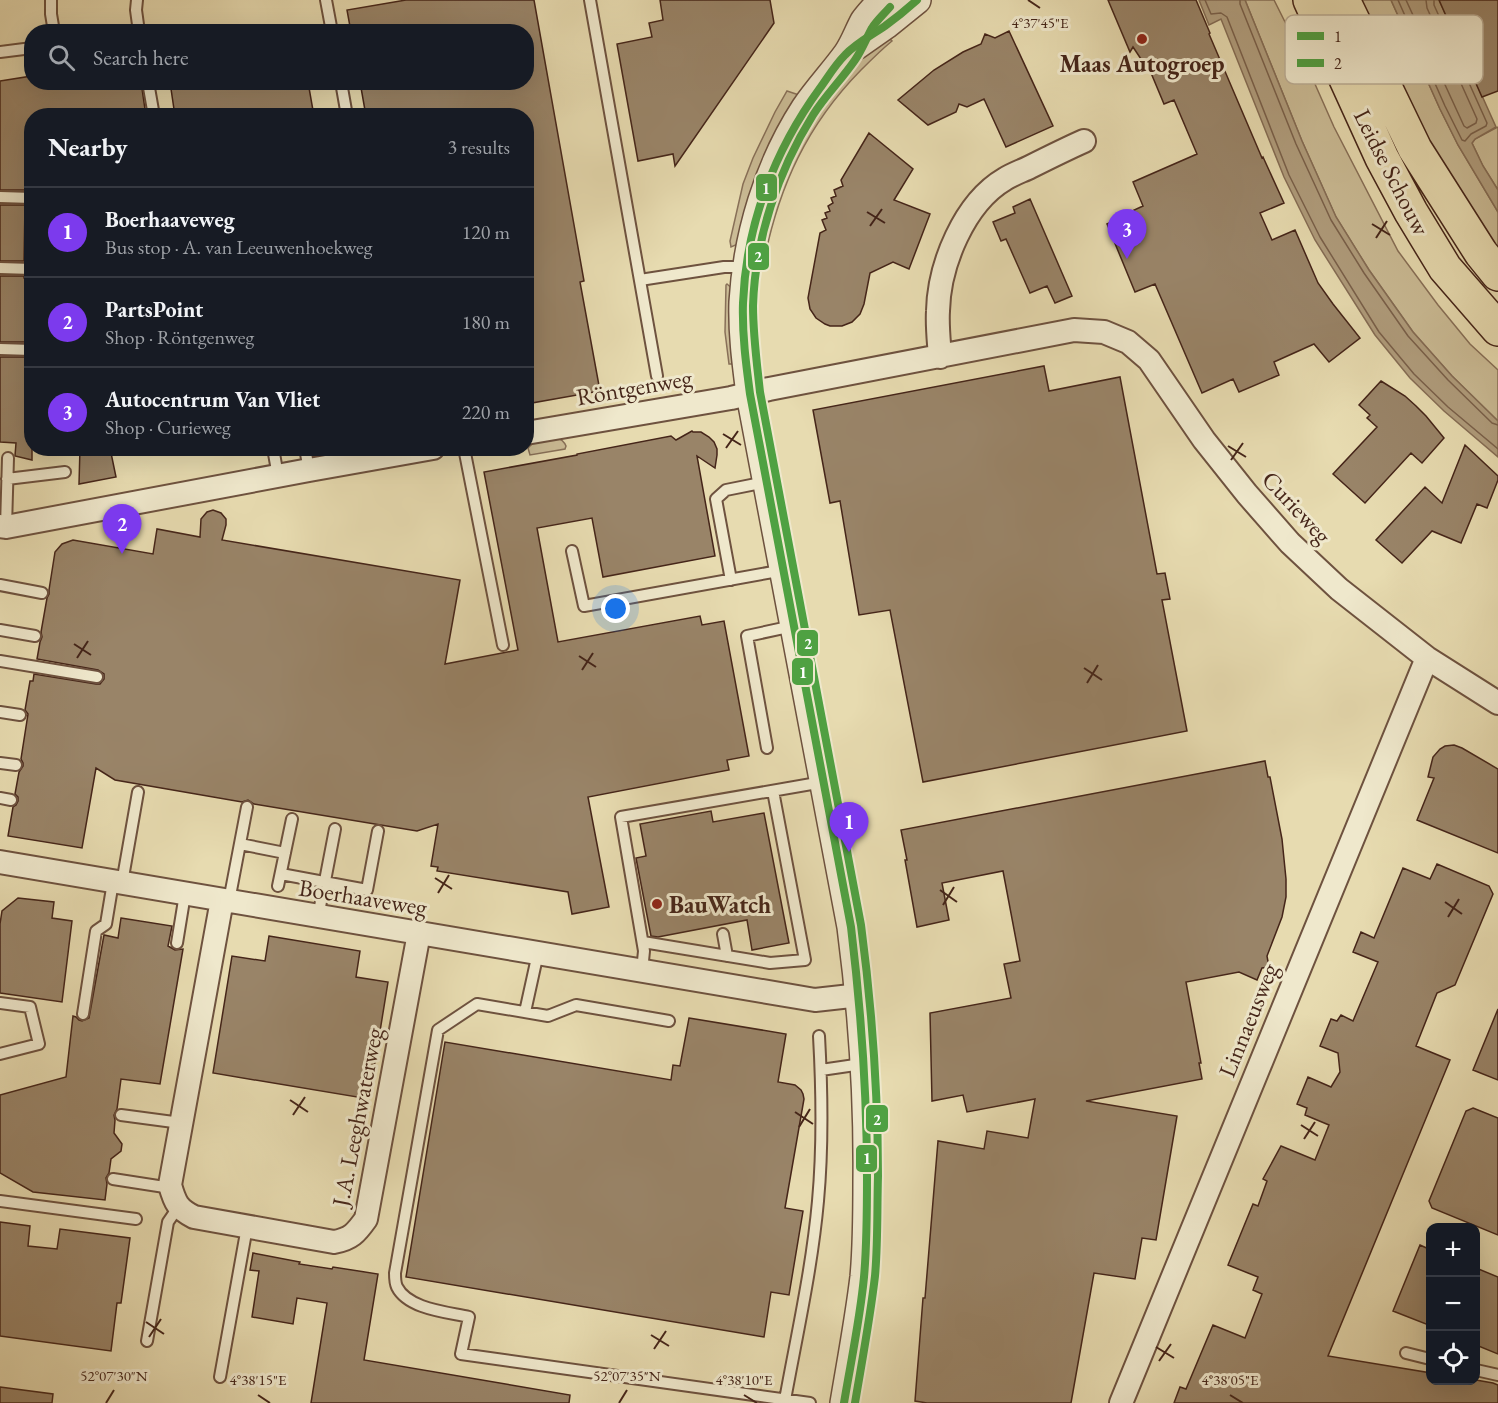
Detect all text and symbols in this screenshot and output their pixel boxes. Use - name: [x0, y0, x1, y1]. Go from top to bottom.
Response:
- text: 4°37'45"E: [1012, 13, 1069, 32]
- legend: [1285, 15, 1483, 84]
- search box: [24, 24, 534, 90]
- text: 1: [1334, 26, 1342, 47]
- marker: Maas Autogroep: [1135, 32, 1149, 46]
- icon: search: [45, 41, 78, 74]
- text: Search here: [93, 43, 188, 72]
- place label: Maas Autogroep: [1059, 48, 1225, 80]
- text: 2: [1334, 53, 1342, 74]
- street label: Leidse Schouw: [1347, 104, 1437, 241]
- text: Nearby: [48, 130, 128, 164]
- text: 3 results: [447, 134, 510, 160]
- line badge: 1: [755, 173, 778, 202]
- text: 1: [762, 178, 770, 199]
- text: Boerhaaveweg: [105, 205, 235, 234]
- pin: 3: [1108, 210, 1146, 259]
- text: 1: [62, 219, 73, 245]
- text: 120 m: [462, 219, 510, 245]
- text: Bus stop · A. van Leeuwenhoekweg: [105, 234, 372, 260]
- line badge: 2: [747, 242, 770, 271]
- text: 2: [754, 246, 763, 267]
- text: PartsPoint: [105, 295, 203, 324]
- text: 2: [62, 309, 73, 335]
- text: 180 m: [462, 309, 510, 335]
- text: Shop · Röntgenweg: [105, 324, 254, 350]
- street label: Röntgenweg: [574, 362, 695, 412]
- text: Autocentrum Van Vliet: [105, 385, 320, 414]
- text: 3: [62, 399, 73, 425]
- text: 220 m: [462, 399, 510, 425]
- text: Shop · Curieweg: [105, 414, 231, 440]
- street label: Curieweg: [1255, 464, 1339, 550]
- pin: 2: [102, 504, 142, 554]
- your location: [601, 594, 630, 623]
- line badge: 2: [796, 629, 819, 657]
- text: 2: [804, 633, 813, 654]
- line badge: 1: [791, 657, 814, 686]
- text: 1: [799, 662, 807, 683]
- pin: 1: [830, 802, 868, 852]
- street label: Boerhaaveweg: [297, 872, 430, 923]
- place label: BauWatch: [669, 889, 772, 920]
- marker: BauWatch: [650, 897, 664, 911]
- street label: Linnaeusweg: [1211, 958, 1285, 1082]
- street label: J.A. Leeghwaterweg: [324, 1024, 390, 1211]
- line badge: 2: [865, 1104, 889, 1133]
- text: 2: [873, 1109, 882, 1130]
- line badge: 1: [855, 1144, 878, 1173]
- text: 1: [863, 1148, 871, 1169]
- map controls: [1426, 1223, 1480, 1385]
- button: +: [1426, 1223, 1480, 1277]
- button: −: [1426, 1277, 1480, 1331]
- button: locate: [1426, 1331, 1480, 1385]
- text: 52°07'30"N: [80, 1366, 148, 1385]
- text: 52°07'35"N: [593, 1366, 661, 1385]
- text: 4°38'15"E: [230, 1370, 287, 1389]
- text: 4°38'10"E: [716, 1370, 773, 1389]
- text: 4°38'05"E: [1202, 1370, 1259, 1389]

